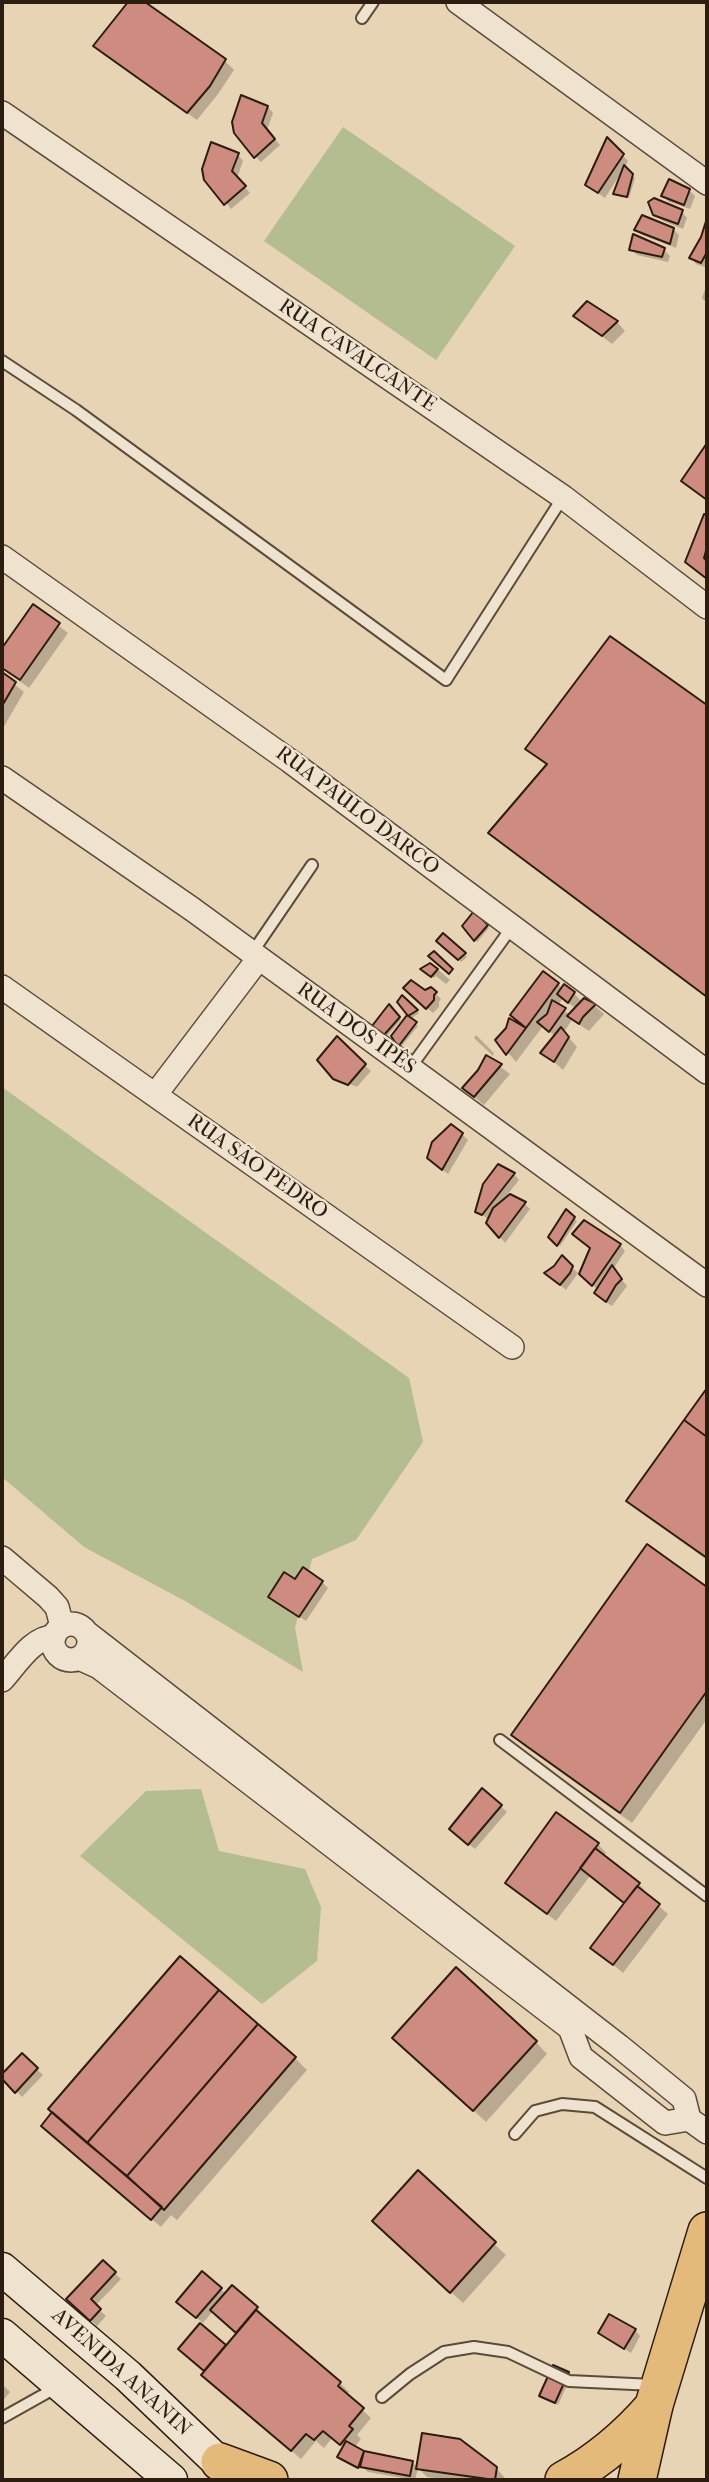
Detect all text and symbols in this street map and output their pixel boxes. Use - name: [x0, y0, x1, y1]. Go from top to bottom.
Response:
- street label: RUA CAVALCANTE: [273, 294, 441, 418]
- street label: RUA PAULO DARCO: [270, 741, 444, 881]
- street label: RUA DOS IPÊS: [291, 977, 421, 1081]
- street label: RUA SÃO PEDRO: [182, 1109, 332, 1225]
- street label: AVENIDA ANANIN: [46, 2304, 196, 2442]

